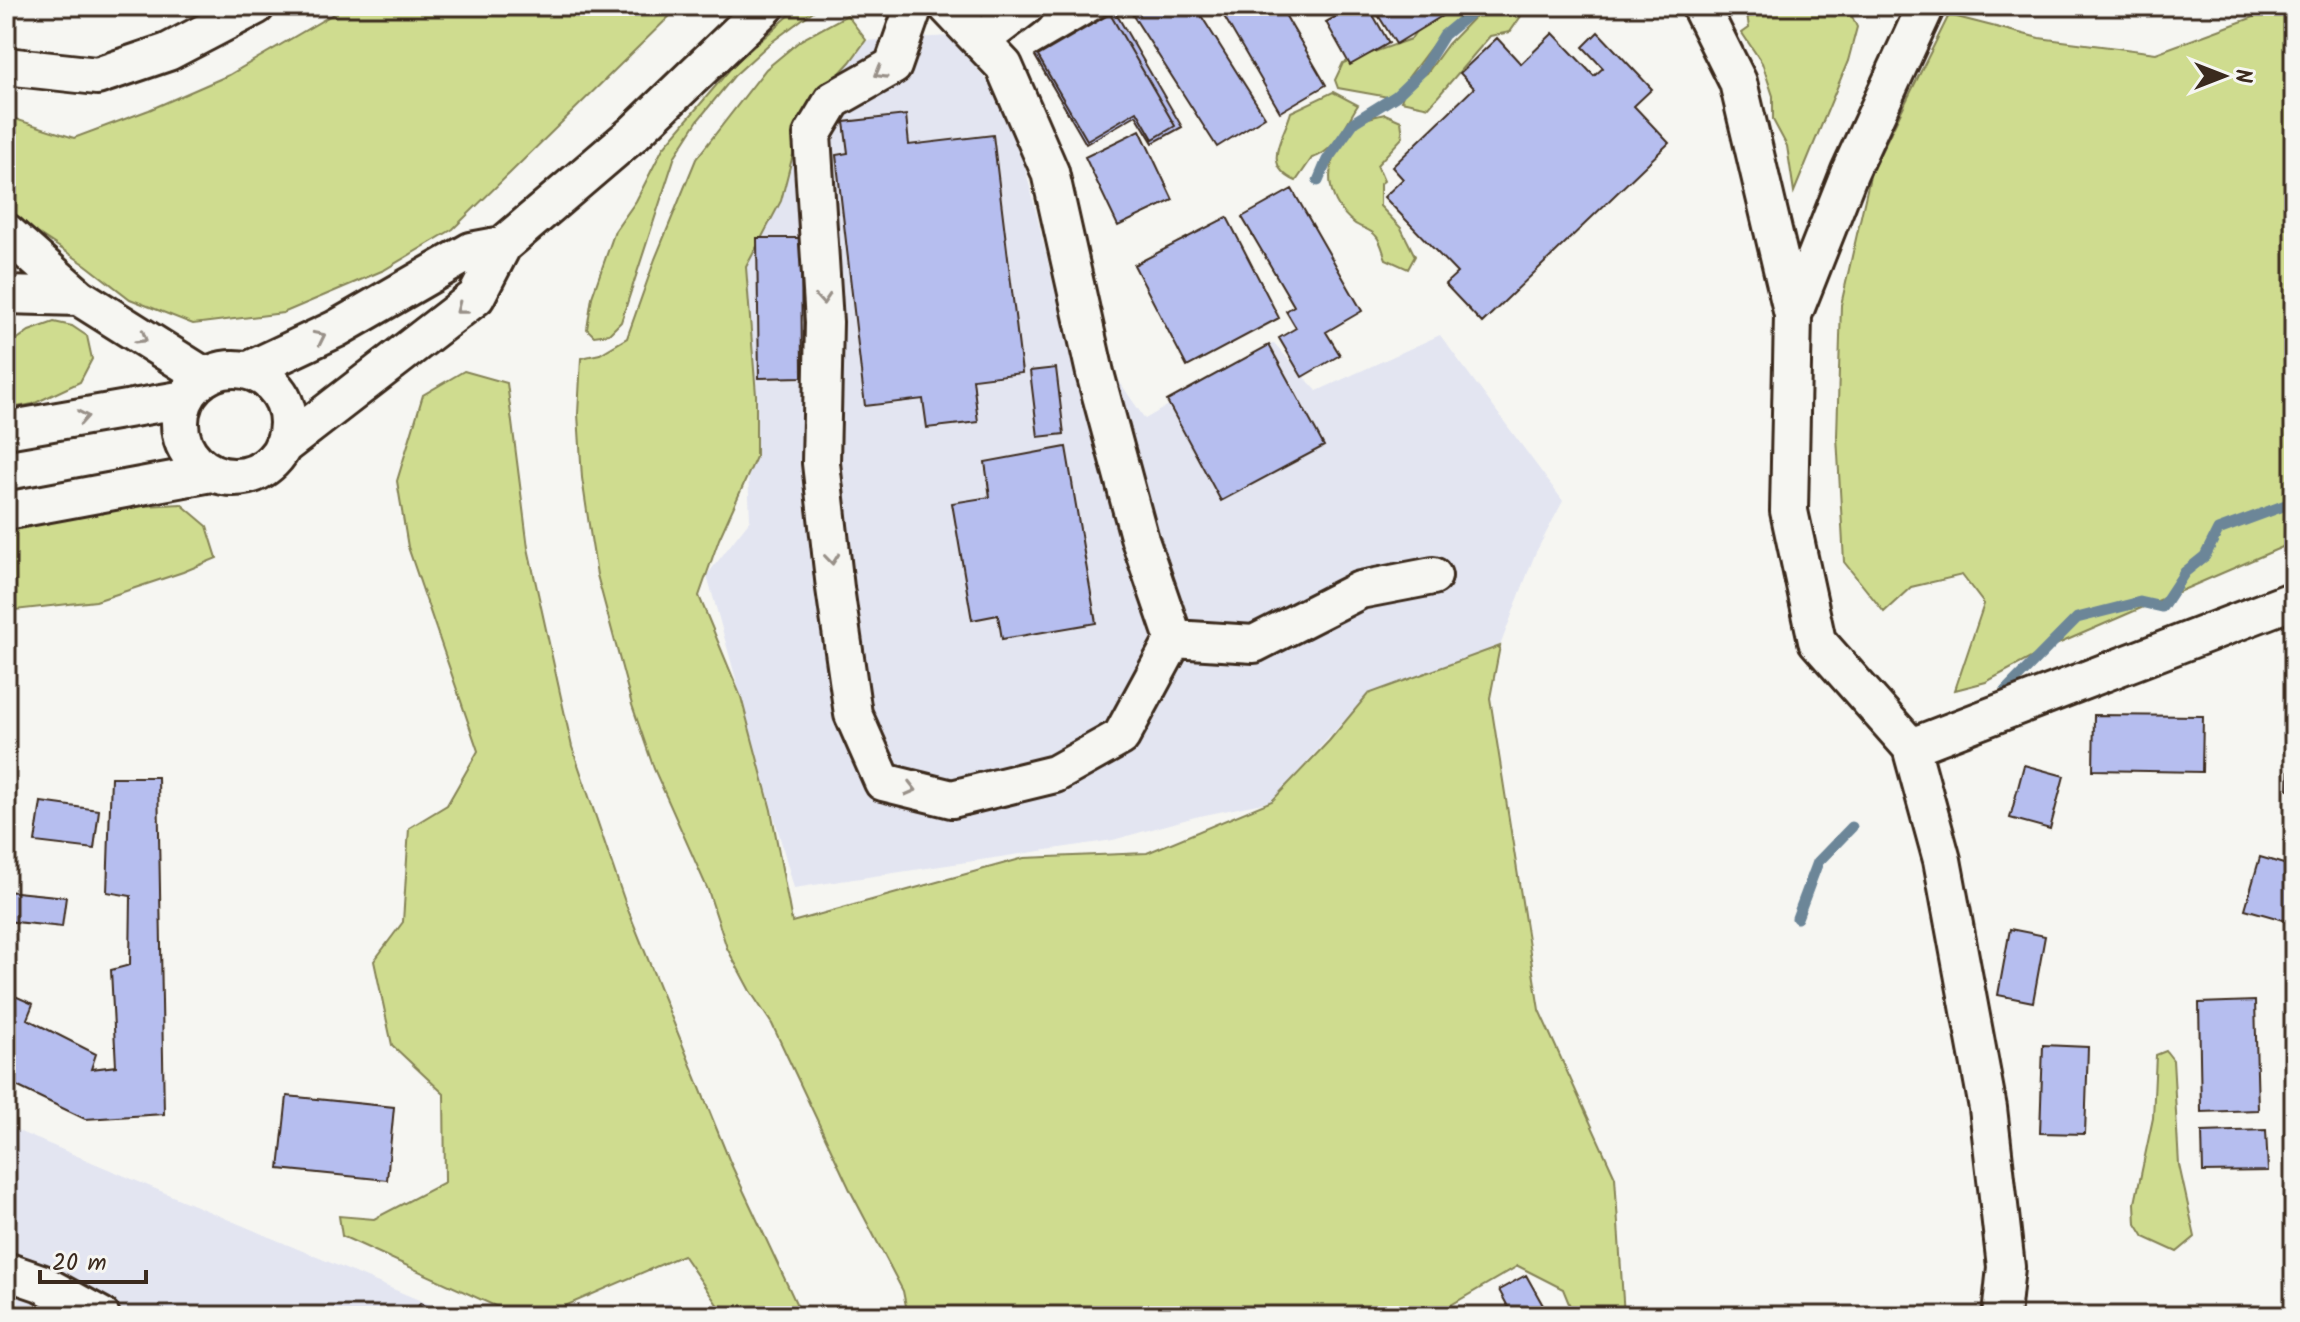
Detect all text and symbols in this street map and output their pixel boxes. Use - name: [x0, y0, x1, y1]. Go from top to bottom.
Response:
- north arrow: [2184, 36, 2264, 116]
- one-way arrow: [874, 63, 889, 79]
- text: N: [2224, 69, 2259, 83]
- one-way arrow: [814, 293, 831, 306]
- one-way arrow: [455, 299, 470, 313]
- one-way arrow: [133, 328, 148, 343]
- one-way arrow: [311, 331, 326, 347]
- one-way arrow: [76, 409, 90, 426]
- one-way arrow: [823, 553, 840, 566]
- one-way arrow: [904, 780, 918, 797]
- scale bar: [40, 1234, 146, 1284]
- text: 20 m: [52, 1244, 107, 1283]

